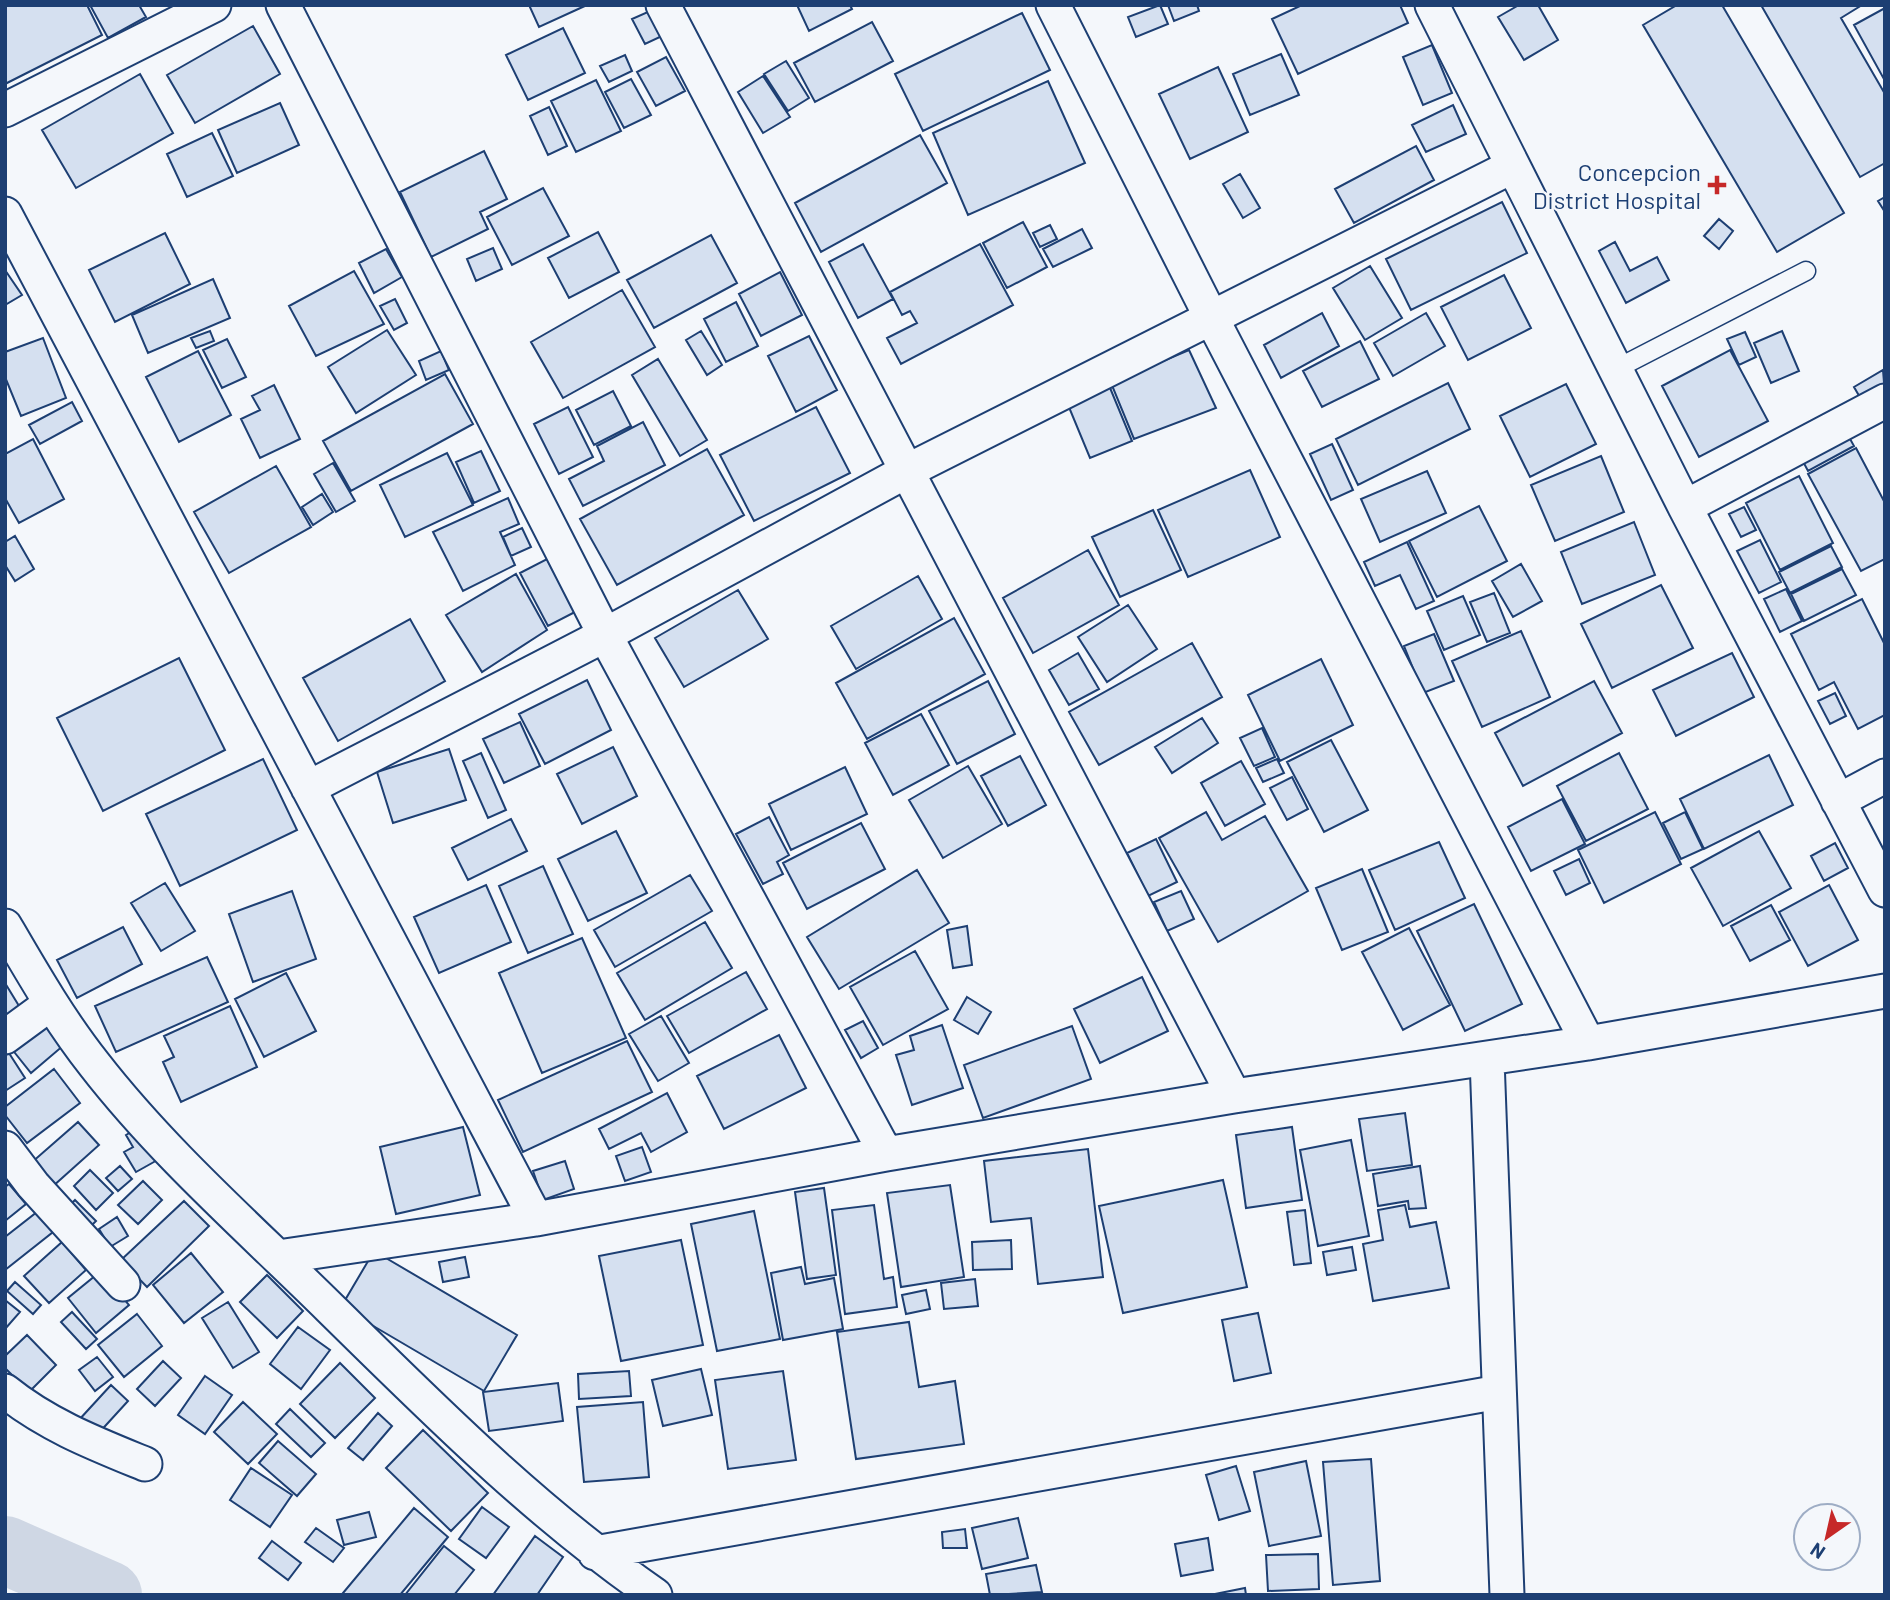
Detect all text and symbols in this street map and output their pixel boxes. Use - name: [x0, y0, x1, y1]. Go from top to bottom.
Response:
- place label: Concepcion District Hospital: [1533, 157, 1701, 214]
- marker: Concepcion District Hospital: [1707, 175, 1727, 195]
- north arrow: [1792, 1502, 1862, 1572]
- text: N: [1806, 1538, 1829, 1565]

